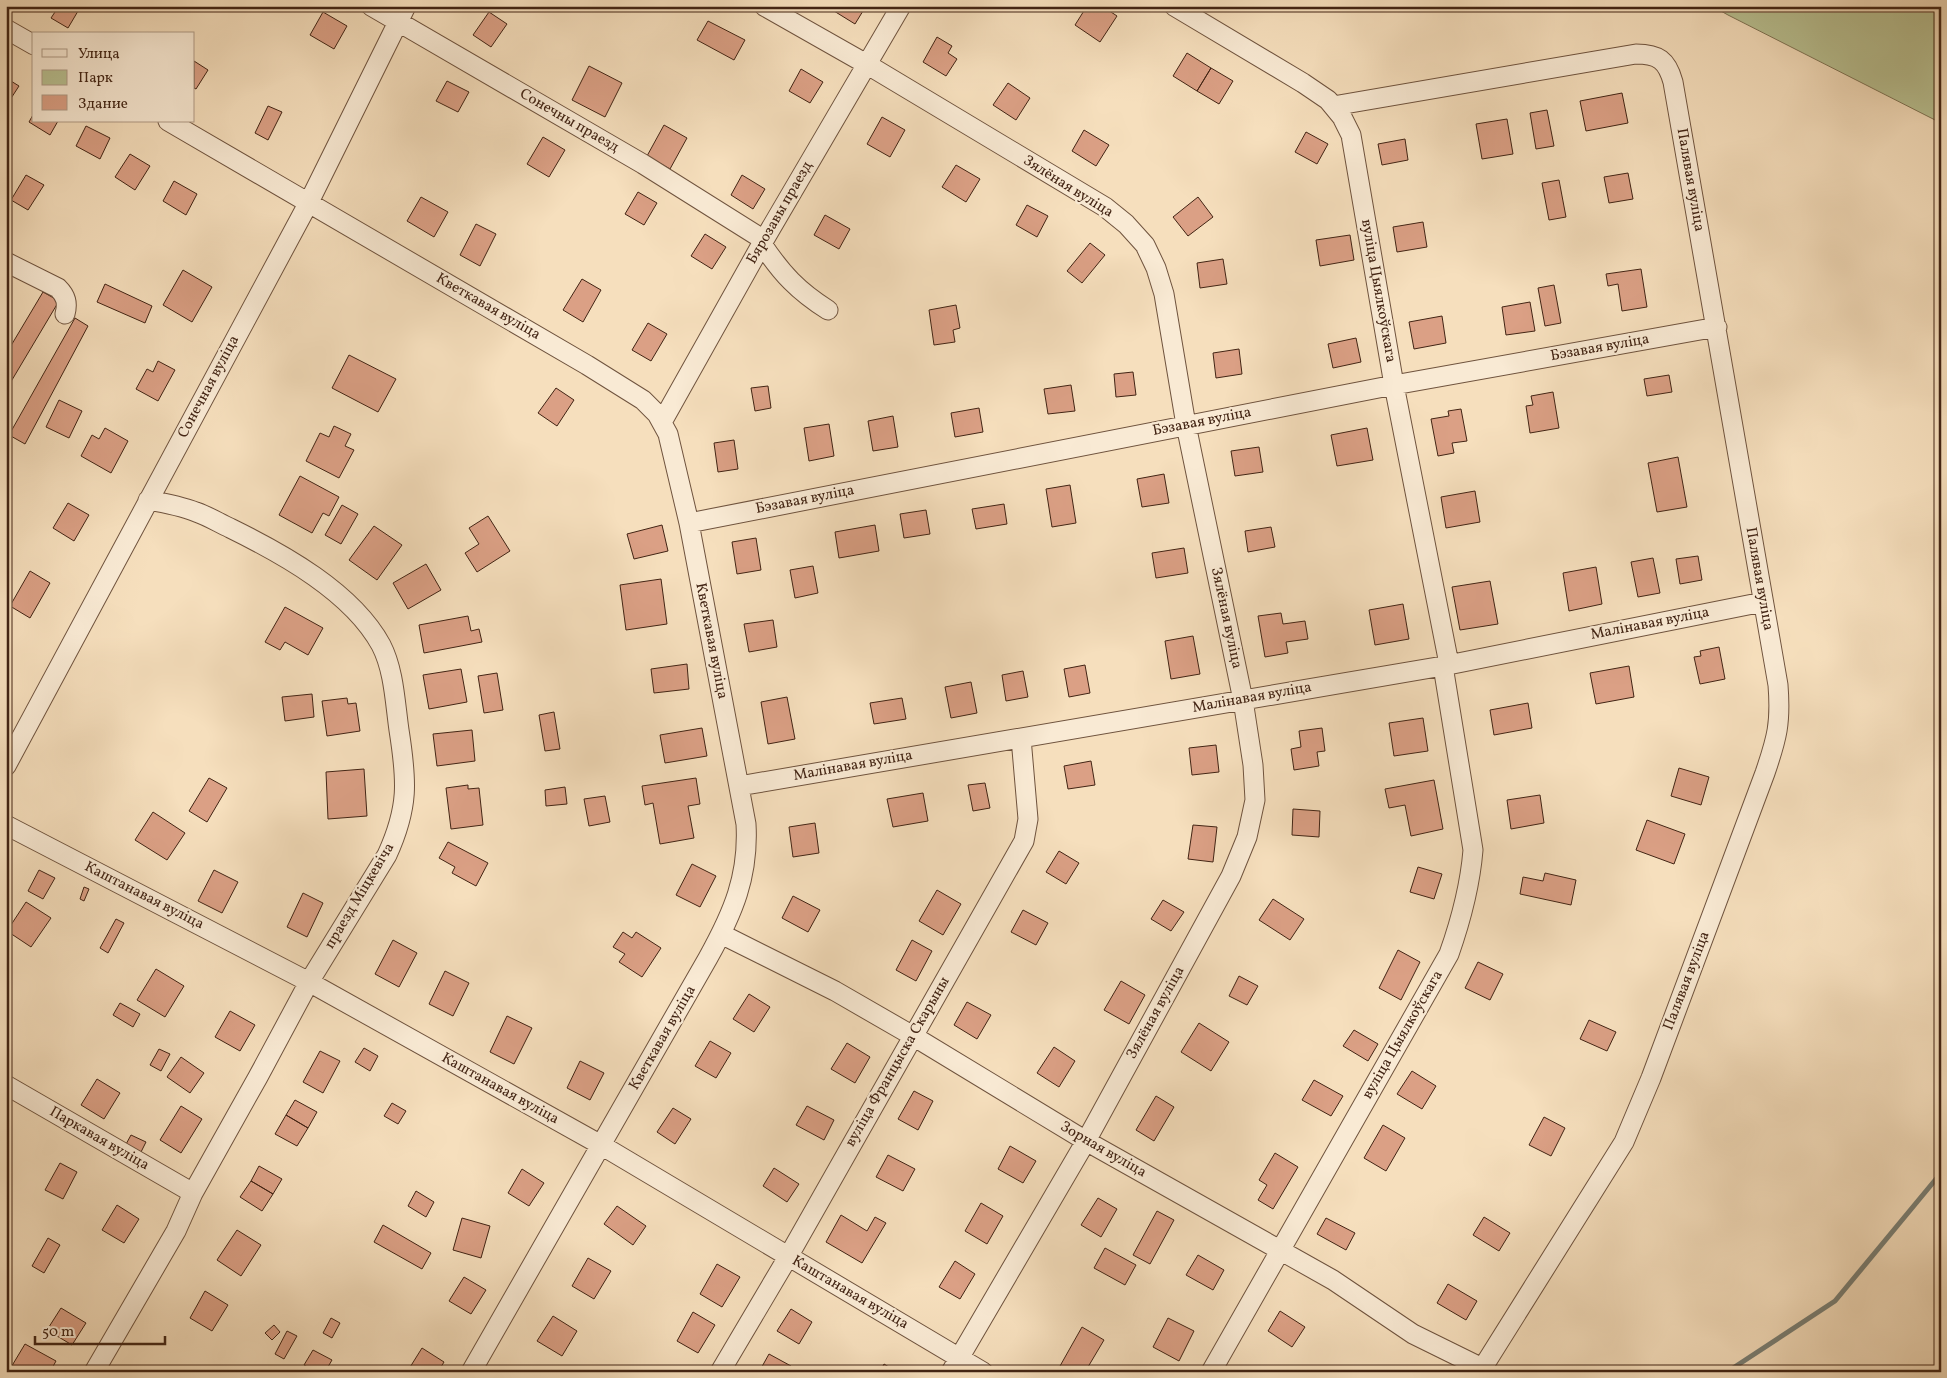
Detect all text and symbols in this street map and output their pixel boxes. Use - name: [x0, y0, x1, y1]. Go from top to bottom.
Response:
- legend: [32, 32, 195, 122]
- text: Улица: [78, 44, 120, 65]
- text: Парк: [78, 68, 113, 89]
- street label: Сонечны праезд: [515, 84, 623, 158]
- text: Здание: [78, 94, 128, 115]
- street label: Палявая вуліца: [1671, 127, 1709, 233]
- street label: Зялёная вуліца: [1019, 151, 1117, 223]
- street label: Бярозавы праезд: [742, 157, 818, 268]
- street label: вуліца Цыялкоўскага: [1355, 218, 1401, 364]
- street label: Кветкавая вуліца: [432, 268, 544, 346]
- street label: Бэзавая вуліца: [1549, 329, 1651, 367]
- street label: Сонечная вуліца: [173, 332, 245, 442]
- street label: Бэзавая вуліца: [1151, 402, 1253, 442]
- street label: Бэзавая вуліца: [754, 480, 856, 520]
- street label: Палявая вуліца: [1740, 526, 1778, 632]
- street label: Зялёная вуліца: [1205, 565, 1247, 671]
- street label: Кветкавая вуліца: [689, 581, 733, 701]
- street label: Малінавая вуліца: [1589, 602, 1711, 646]
- street label: Малінавая вуліца: [1191, 677, 1313, 719]
- street label: Малінавая вуліца: [792, 745, 914, 787]
- street label: праезд Міцкевіча: [320, 839, 400, 953]
- street label: Каштанавая вуліца: [81, 857, 207, 935]
- street label: Палявая вуліца: [1658, 928, 1716, 1034]
- street label: Зялёная вуліца: [1122, 963, 1190, 1063]
- street label: вуліца Цыялкоўскага: [1358, 967, 1448, 1103]
- street label: вуліца Францыска Скарыны: [841, 973, 956, 1151]
- street label: Кветкавая вуліца: [624, 982, 702, 1094]
- street label: Каштанавая вуліца: [437, 1048, 563, 1130]
- street label: Паркавая вуліца: [45, 1102, 153, 1176]
- street label: Зорная вуліца: [1056, 1117, 1150, 1183]
- street label: Каштанавая вуліца: [788, 1251, 912, 1335]
- scale bar: [35, 1313, 165, 1345]
- text: 50 m: [42, 1322, 74, 1343]

